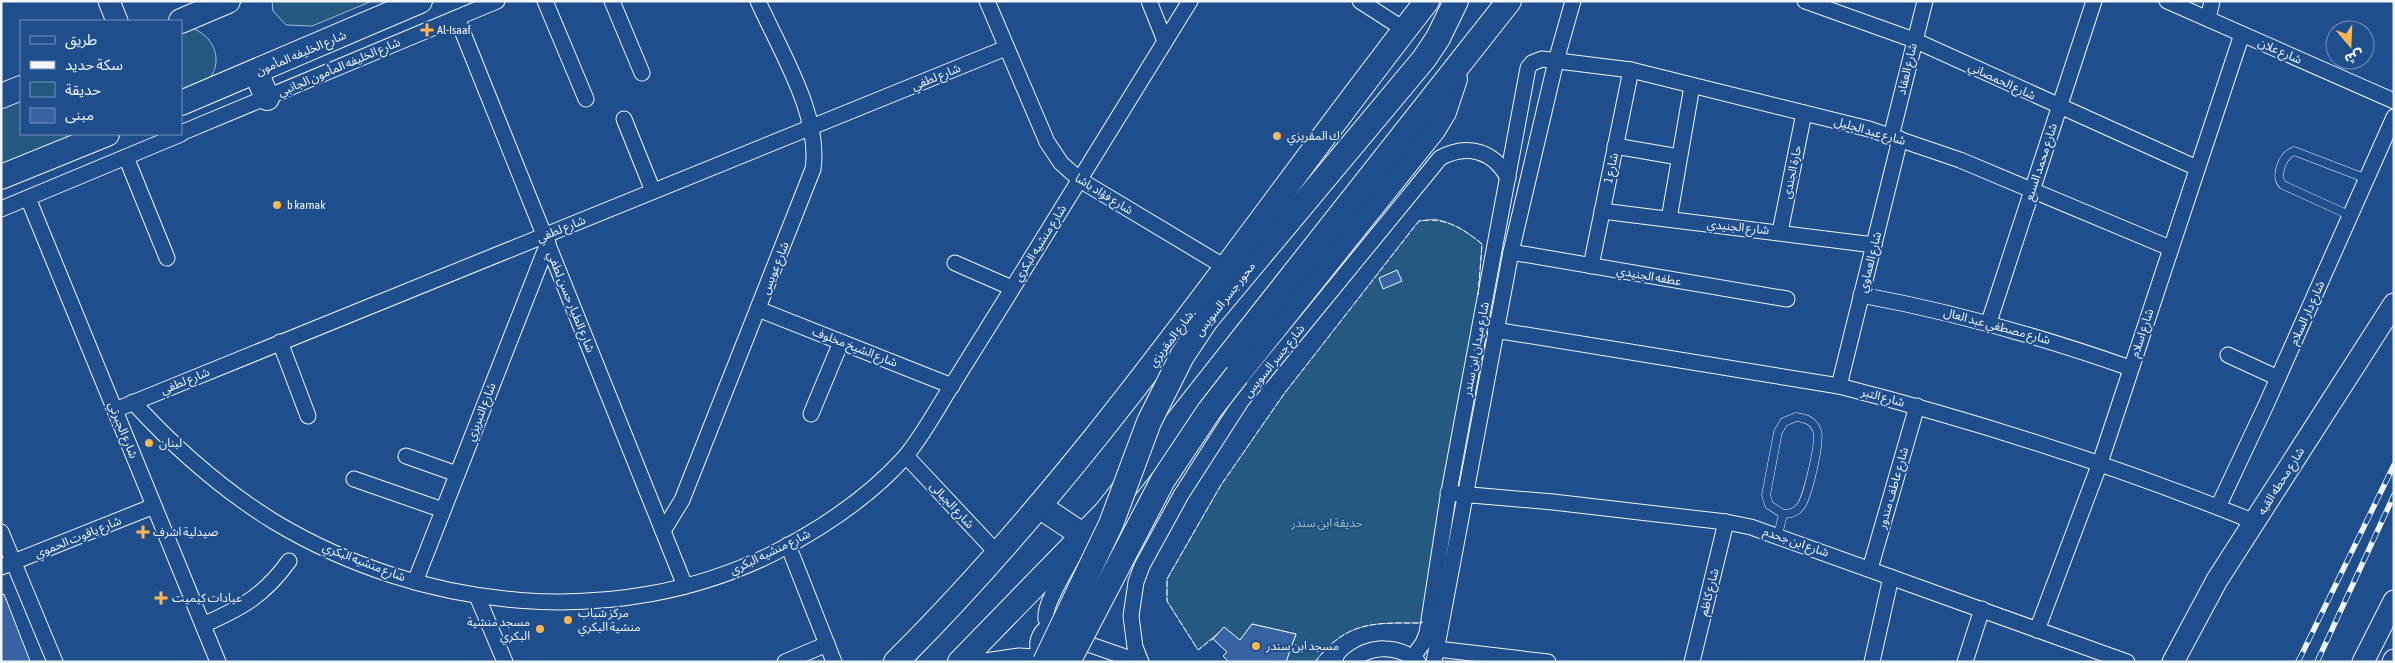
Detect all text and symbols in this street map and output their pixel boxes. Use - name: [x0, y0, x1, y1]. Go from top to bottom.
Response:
- legend: [20, 20, 182, 135]
- north arrow: [2325, 20, 2375, 70]
- place label: Al-Isaaf: [437, 23, 472, 37]
- marker: Al-Isaaf: [421, 24, 433, 36]
- street label: شارع الخليفه المأمون: [254, 27, 349, 80]
- text: طريق: [65, 31, 97, 50]
- street label: شارع الخليفه المأمون الجانبي: [275, 34, 403, 102]
- street label: شارع علان: [2255, 35, 2304, 69]
- street label: شارع العقاد: [1894, 42, 1922, 97]
- text: ش: [2343, 47, 2366, 68]
- text: سكة حديد: [65, 56, 123, 73]
- street label: شارع الحمصاني: [1965, 59, 2038, 105]
- street label: شارع لطفي: [910, 61, 964, 96]
- text: حديقة: [65, 81, 101, 98]
- text: مبنى: [65, 106, 94, 124]
- street label: شارع عبد الجليل: [1832, 114, 1907, 150]
- street label: شارع محمد السبع: [2022, 122, 2062, 203]
- place label: ك المقريزي: [1287, 129, 1340, 146]
- marker: ك المقريزي: [1271, 130, 1283, 142]
- street label: حارة الجندى: [1780, 144, 1804, 200]
- street label: شارع 1: [1601, 152, 1623, 185]
- street label: شارع فؤاد باشا: [1071, 171, 1136, 219]
- place label: b karnak: [287, 198, 326, 212]
- marker: b karnak: [271, 199, 283, 211]
- street label: شارع منشيه البكري: [1011, 202, 1072, 285]
- street label: شارع لطفي: [535, 213, 589, 248]
- street label: شارع الجنيدي: [1706, 217, 1770, 240]
- street label: شارع العماوي: [1856, 230, 1887, 295]
- street label: شارع عويس: [758, 240, 794, 297]
- street label: شارع الطيار حسن لطفي: [542, 249, 598, 356]
- street label: محور جسر السويس: [1192, 259, 1258, 339]
- street label: عطفه الجنيدي: [1615, 263, 1683, 291]
- street label: شارع دار السلام: [2287, 279, 2329, 348]
- street label: شارع ميدان ابن سندر: [1460, 301, 1494, 399]
- street label: شارع مصطفي عبد العال: [1941, 305, 2052, 350]
- street label: شارع اسلام: [2128, 307, 2158, 360]
- street label: شارع المقريزي: [1146, 309, 1199, 371]
- street label: شارع جسر السويس: [1240, 322, 1309, 401]
- street label: شارع الشيخ مخلوف: [810, 324, 900, 372]
- street label: شارع لطفي: [159, 365, 213, 400]
- street label: شارع التبريزي: [463, 381, 501, 444]
- street label: شارع التبر: [1858, 384, 1906, 411]
- street label: شارع الجبرتي: [103, 400, 141, 461]
- place label: لبنان: [159, 436, 182, 450]
- marker: لبنان: [143, 437, 155, 449]
- street label: شارع محطه القبه: [2255, 445, 2309, 518]
- street label: شارع عاطف مندور: [1874, 446, 1913, 532]
- street label: شارع الجبالى: [926, 479, 977, 532]
- street label: شارع ياقوت الحموي: [33, 513, 124, 563]
- park label: حديقة ابن سندر: [1290, 516, 1363, 530]
- street label: شارع ابن جحدم: [1761, 524, 1831, 562]
- place label: صيدلية اشرف: [153, 525, 218, 539]
- marker: صيدلية اشرف: [137, 526, 149, 538]
- street label: شارع منشيه البكري: [728, 526, 814, 580]
- street label: شارع منشيه البكري: [320, 540, 407, 587]
- street label: شارع كاظم: [1696, 567, 1724, 618]
- marker: عيادات كيميت: [154, 591, 168, 605]
- place label: عيادات كيميت: [172, 591, 242, 605]
- place label: مركز شباب منشية البكري: [578, 606, 641, 637]
- marker: مركز شباب منشية البكري: [562, 614, 574, 626]
- place label: مسجد منشية البكري: [467, 615, 530, 646]
- marker: مسجد منشية البكري: [534, 623, 546, 635]
- place label: مسجد ابن سندر: [1265, 639, 1339, 653]
- marker: مسجد ابن سندر: [1250, 640, 1262, 652]

